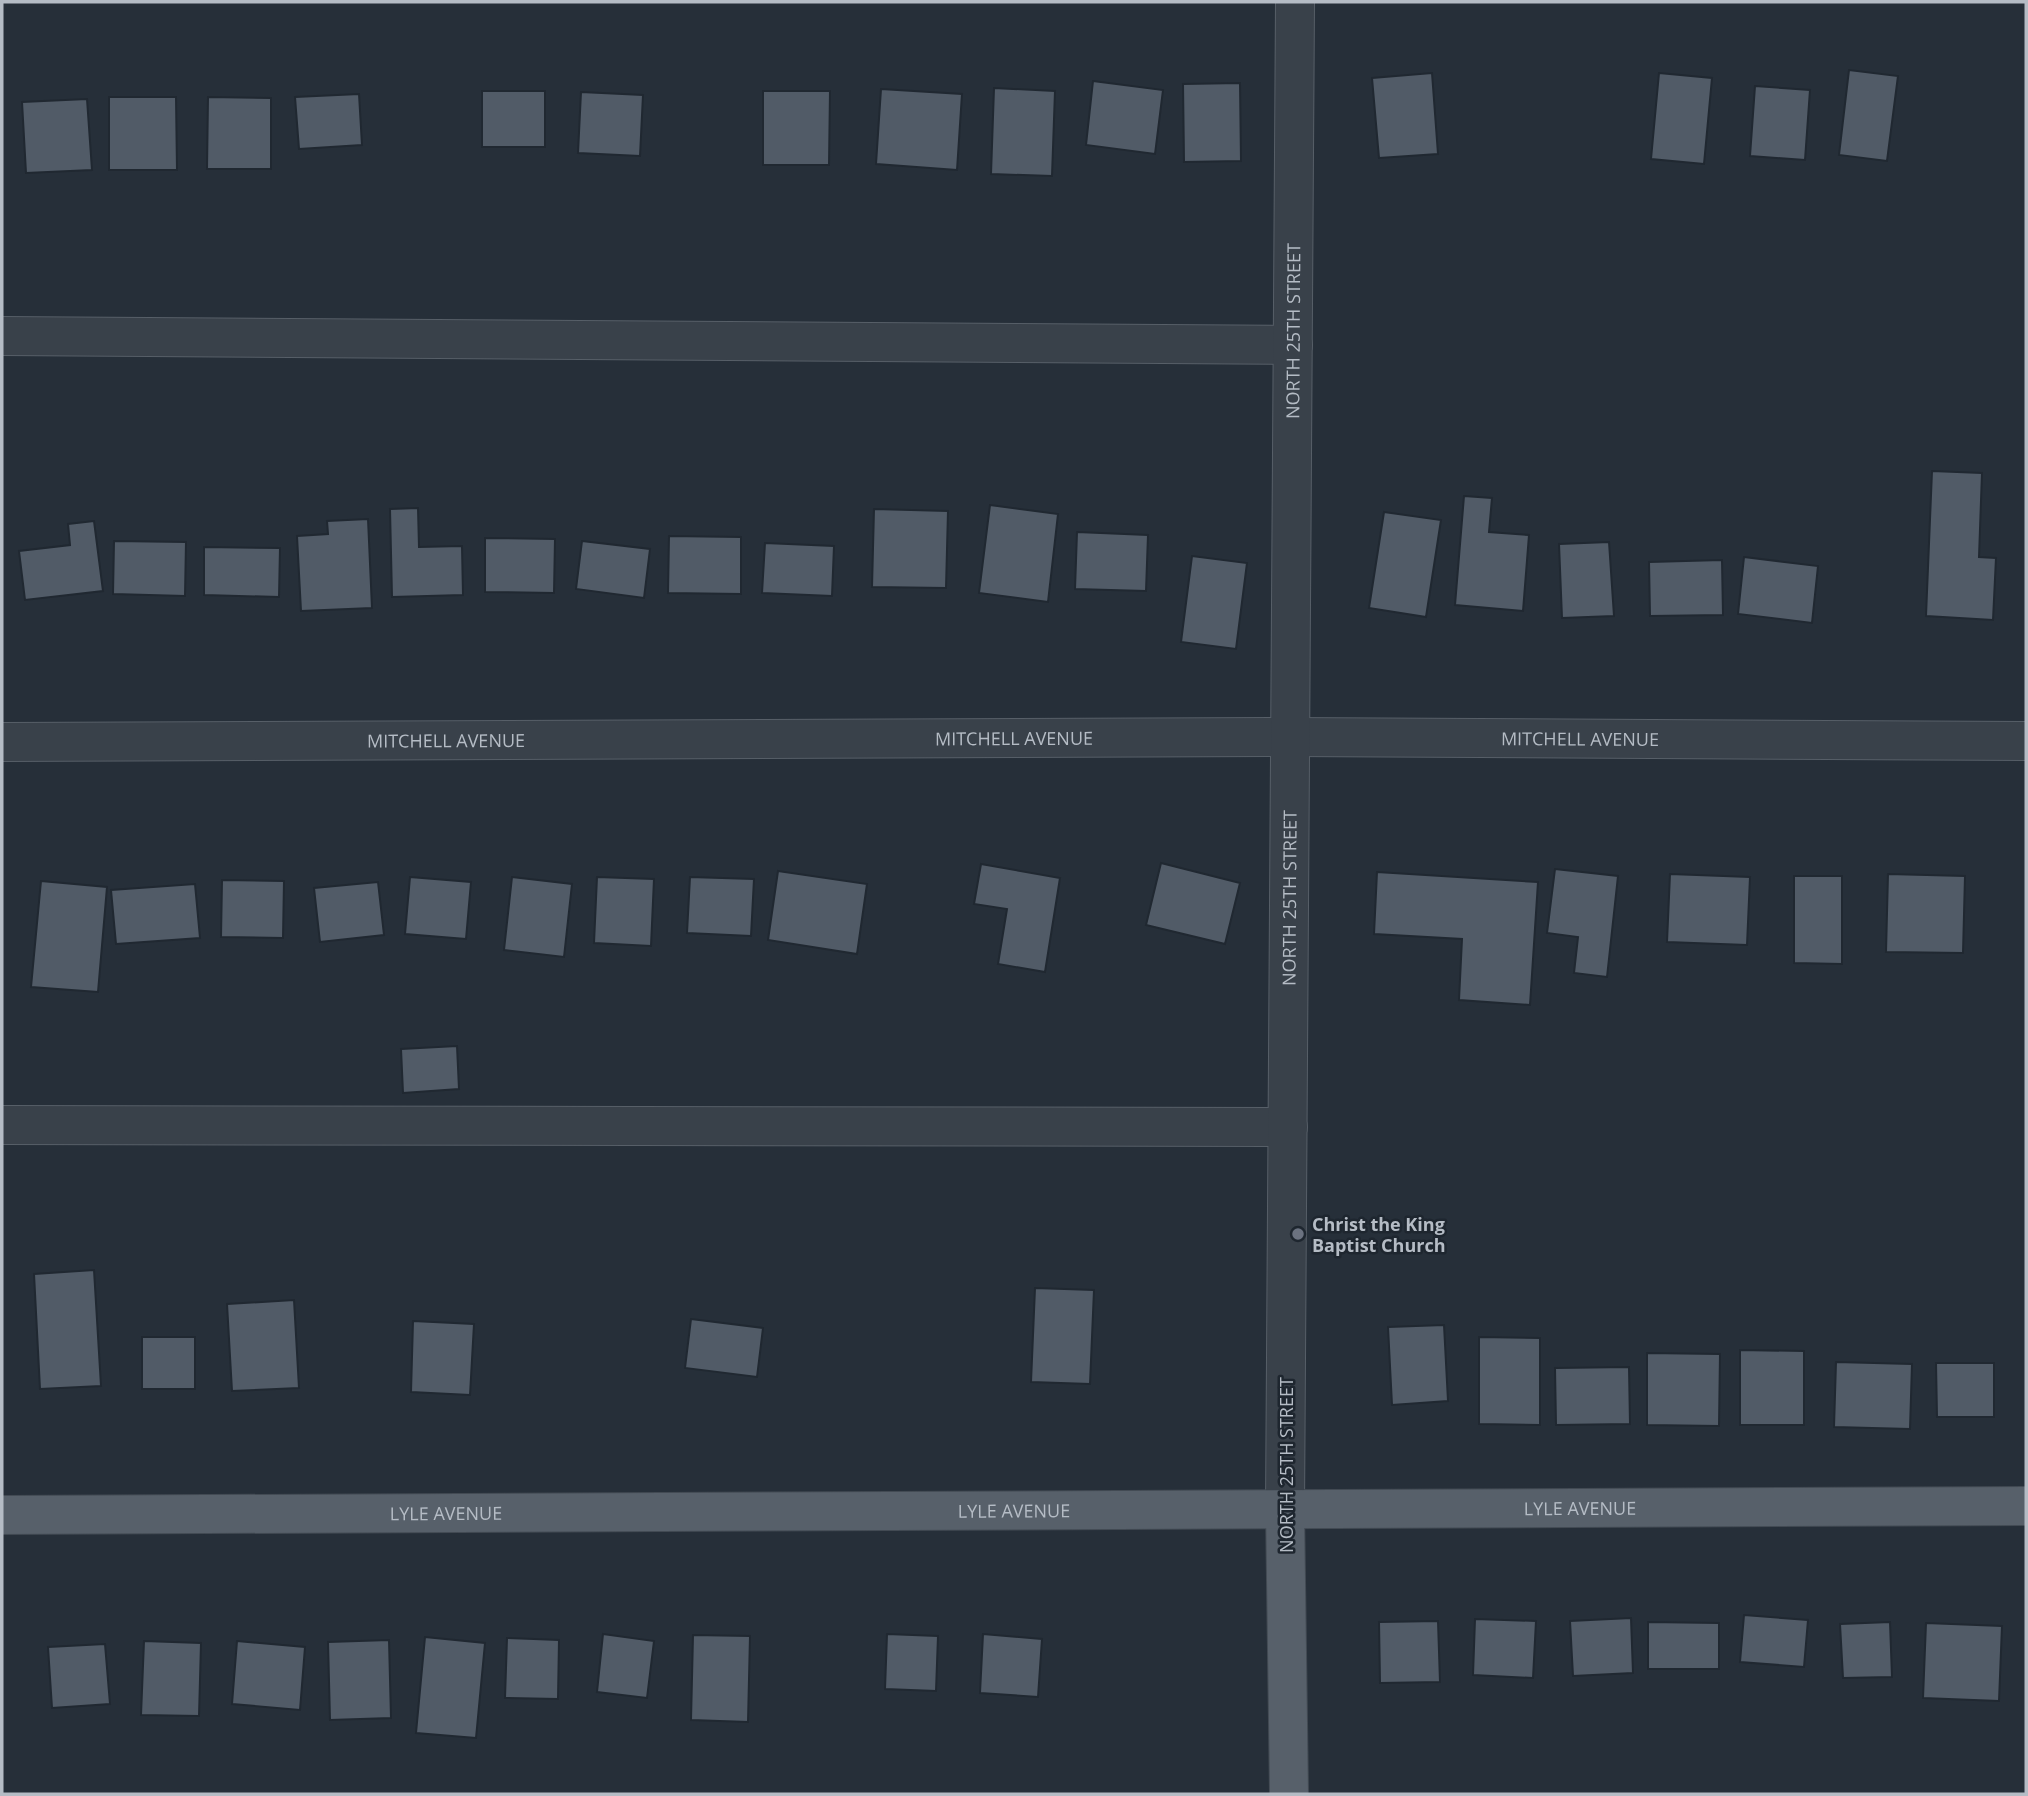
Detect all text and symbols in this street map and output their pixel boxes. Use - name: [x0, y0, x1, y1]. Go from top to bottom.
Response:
- street label: NORTH 25TH STREET: [1280, 243, 1305, 419]
- street label: MITCHELL AVENUE: [935, 726, 1093, 750]
- street label: MITCHELL AVENUE: [1501, 726, 1659, 751]
- street label: MITCHELL AVENUE: [367, 728, 525, 753]
- street label: NORTH 25TH STREET: [1276, 810, 1302, 986]
- place label: Christ the King Baptist Church: [1312, 1212, 1446, 1257]
- marker: Christ the King Baptist Church: [1290, 1226, 1306, 1242]
- street label: NORTH 25TH STREET: [1274, 1377, 1298, 1553]
- street label: LYLE AVENUE: [1524, 1496, 1636, 1520]
- street label: LYLE AVENUE: [958, 1498, 1070, 1523]
- street label: LYLE AVENUE: [390, 1501, 502, 1525]

